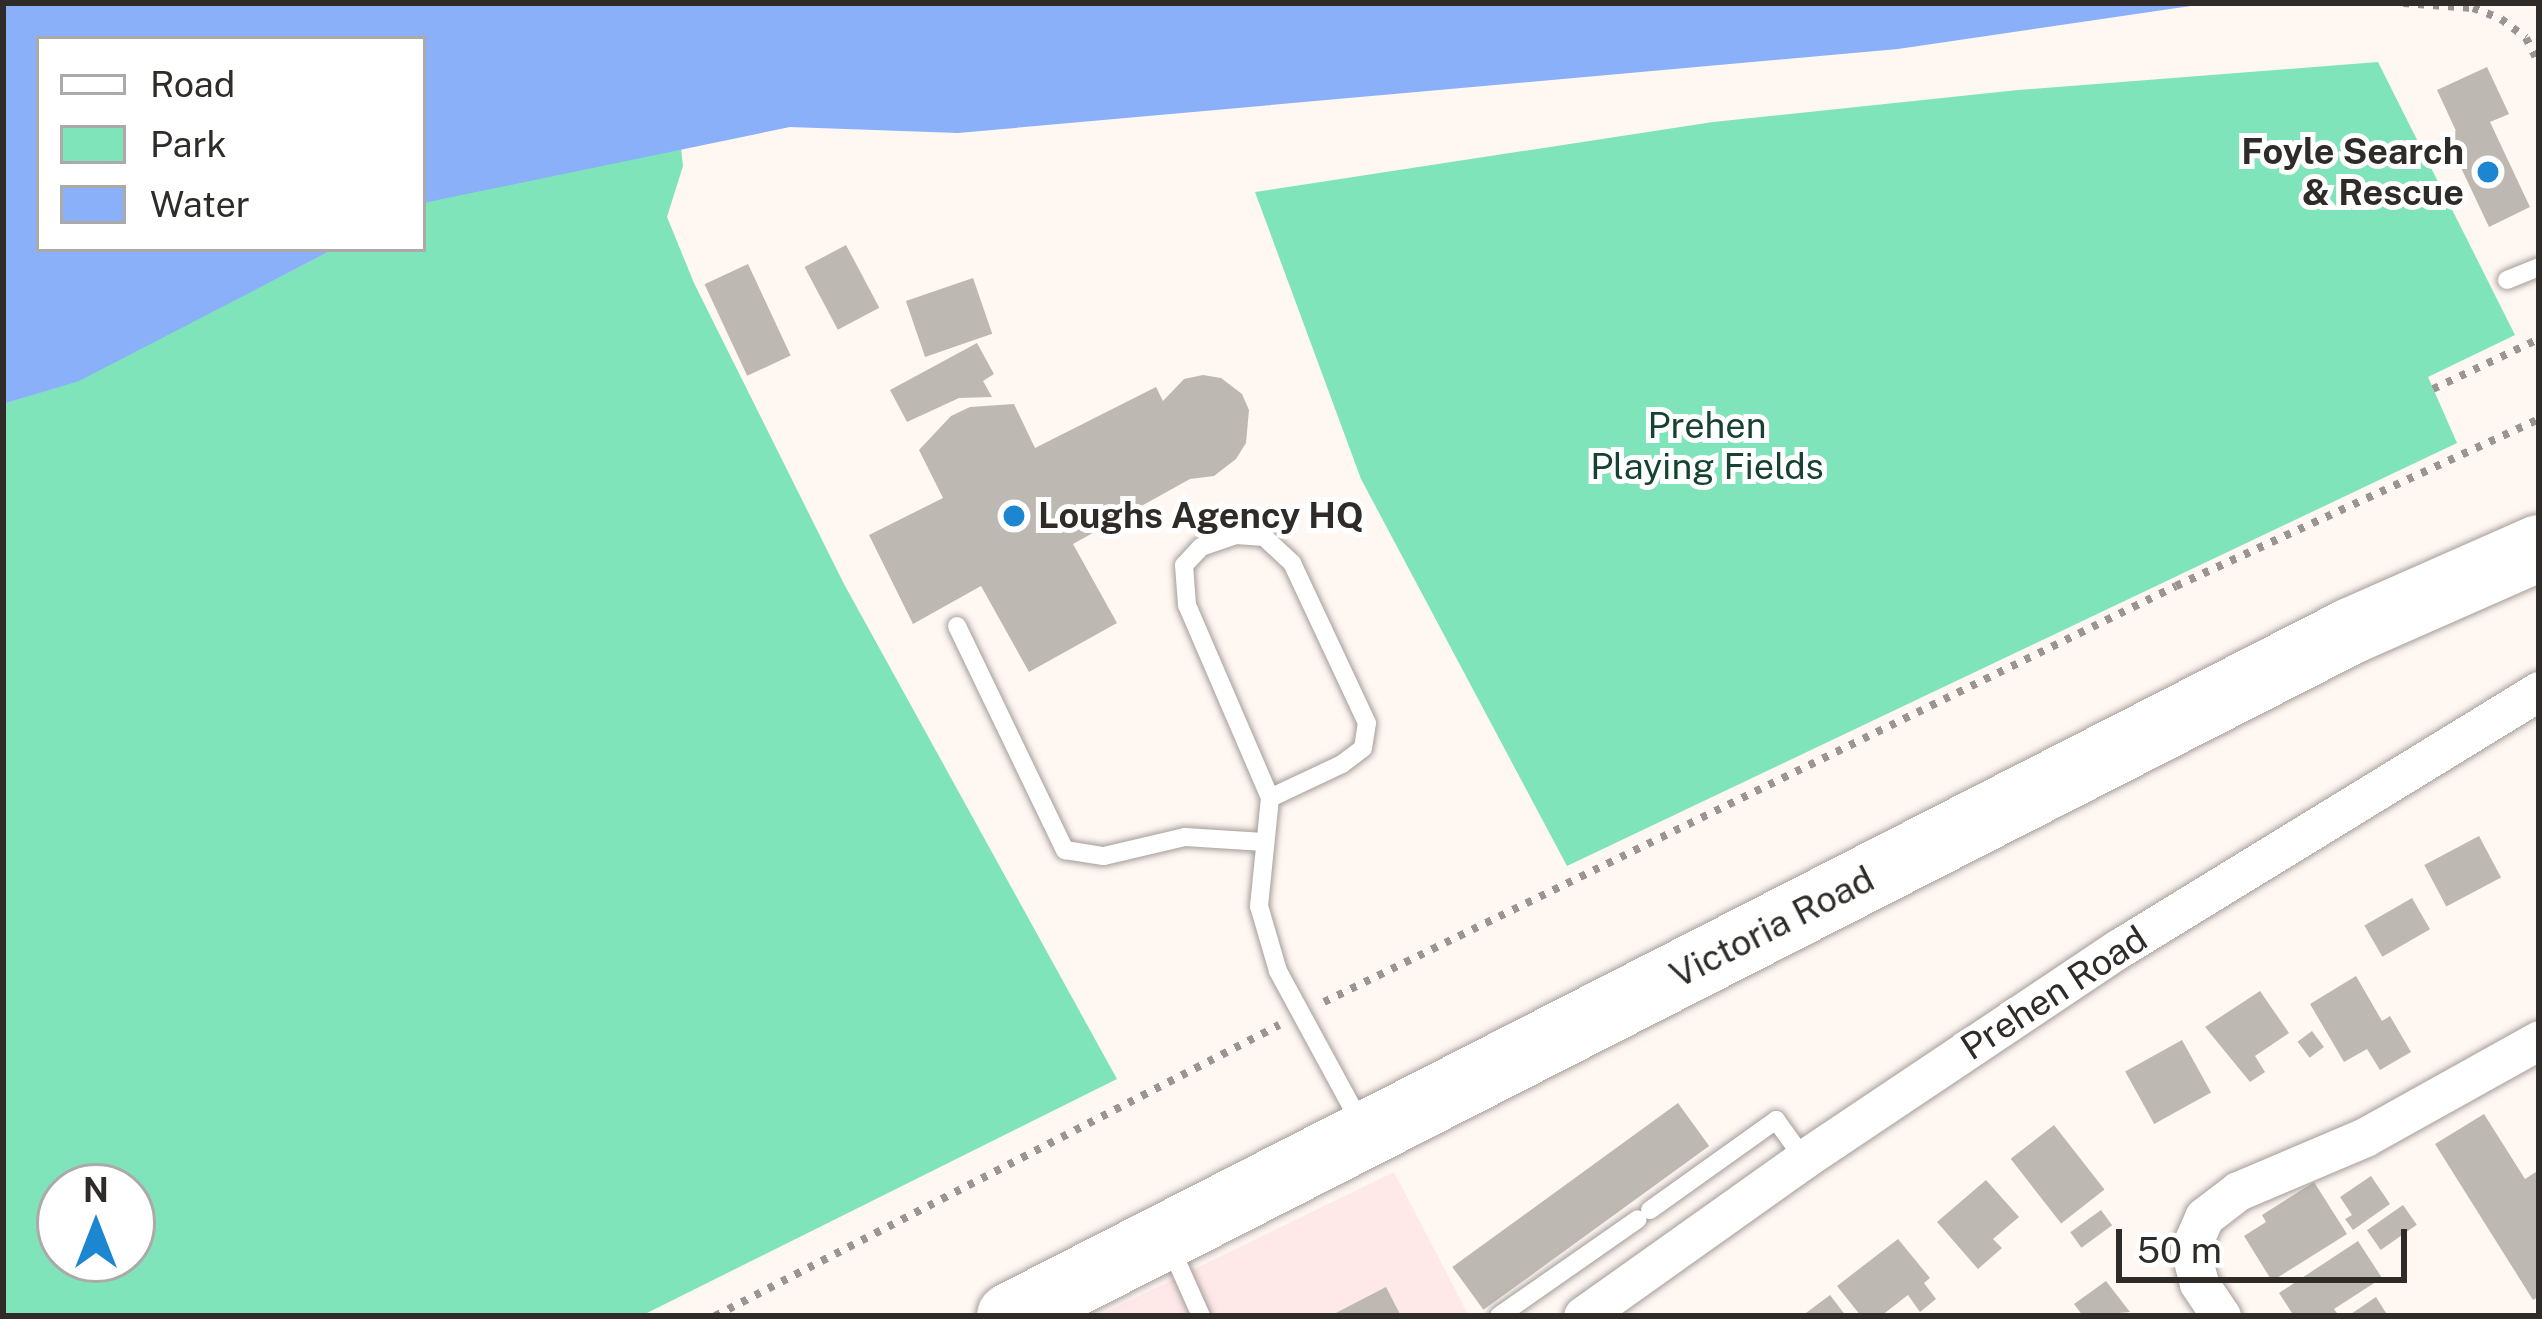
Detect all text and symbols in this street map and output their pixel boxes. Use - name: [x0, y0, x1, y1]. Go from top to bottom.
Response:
- legend: [36, 36, 426, 252]
- text: Road: [150, 63, 235, 105]
- text: Park: [150, 123, 227, 165]
- place label: Foyle Search & Rescue: [2241, 129, 2464, 214]
- marker: Foyle Search & Rescue: [2475, 159, 2501, 185]
- text: Water: [150, 183, 250, 225]
- park label: Prehen Playing Fields: [1590, 403, 1824, 488]
- place label: Loughs Agency HQ: [1038, 494, 1364, 538]
- marker: Loughs Agency HQ: [1001, 503, 1027, 529]
- street label: Victoria Road: [1663, 857, 1881, 997]
- street label: Prehen Road: [1953, 917, 2155, 1069]
- north arrow: [36, 1163, 156, 1283]
- text: N: [83, 1171, 109, 1209]
- scale bar: [2122, 1205, 2413, 1279]
- text: 50 m: [2137, 1229, 2222, 1271]

